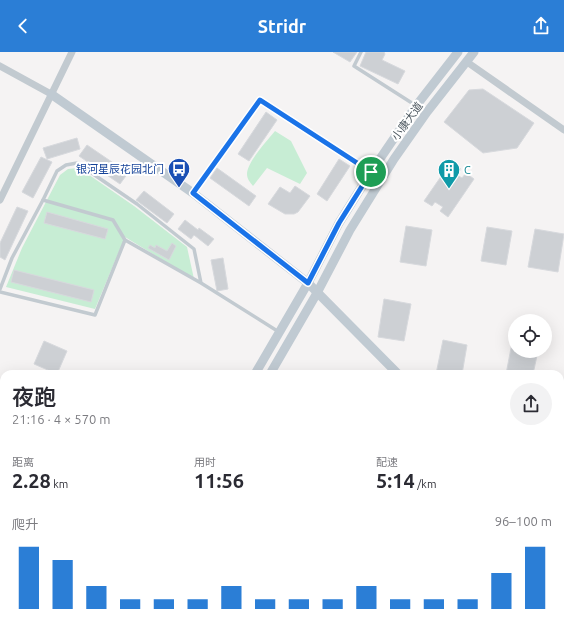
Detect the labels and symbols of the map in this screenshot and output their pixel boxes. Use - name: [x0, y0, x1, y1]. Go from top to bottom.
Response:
- street label: 小康大道: [389, 100, 425, 142]
- pin: [354, 155, 388, 189]
- bus stop icon: 银河星辰花园北门: [166, 156, 192, 189]
- building icon: C: [436, 157, 462, 190]
- place label: 银河星辰花园北门: [76, 163, 164, 175]
- place label: C: [464, 164, 471, 176]

